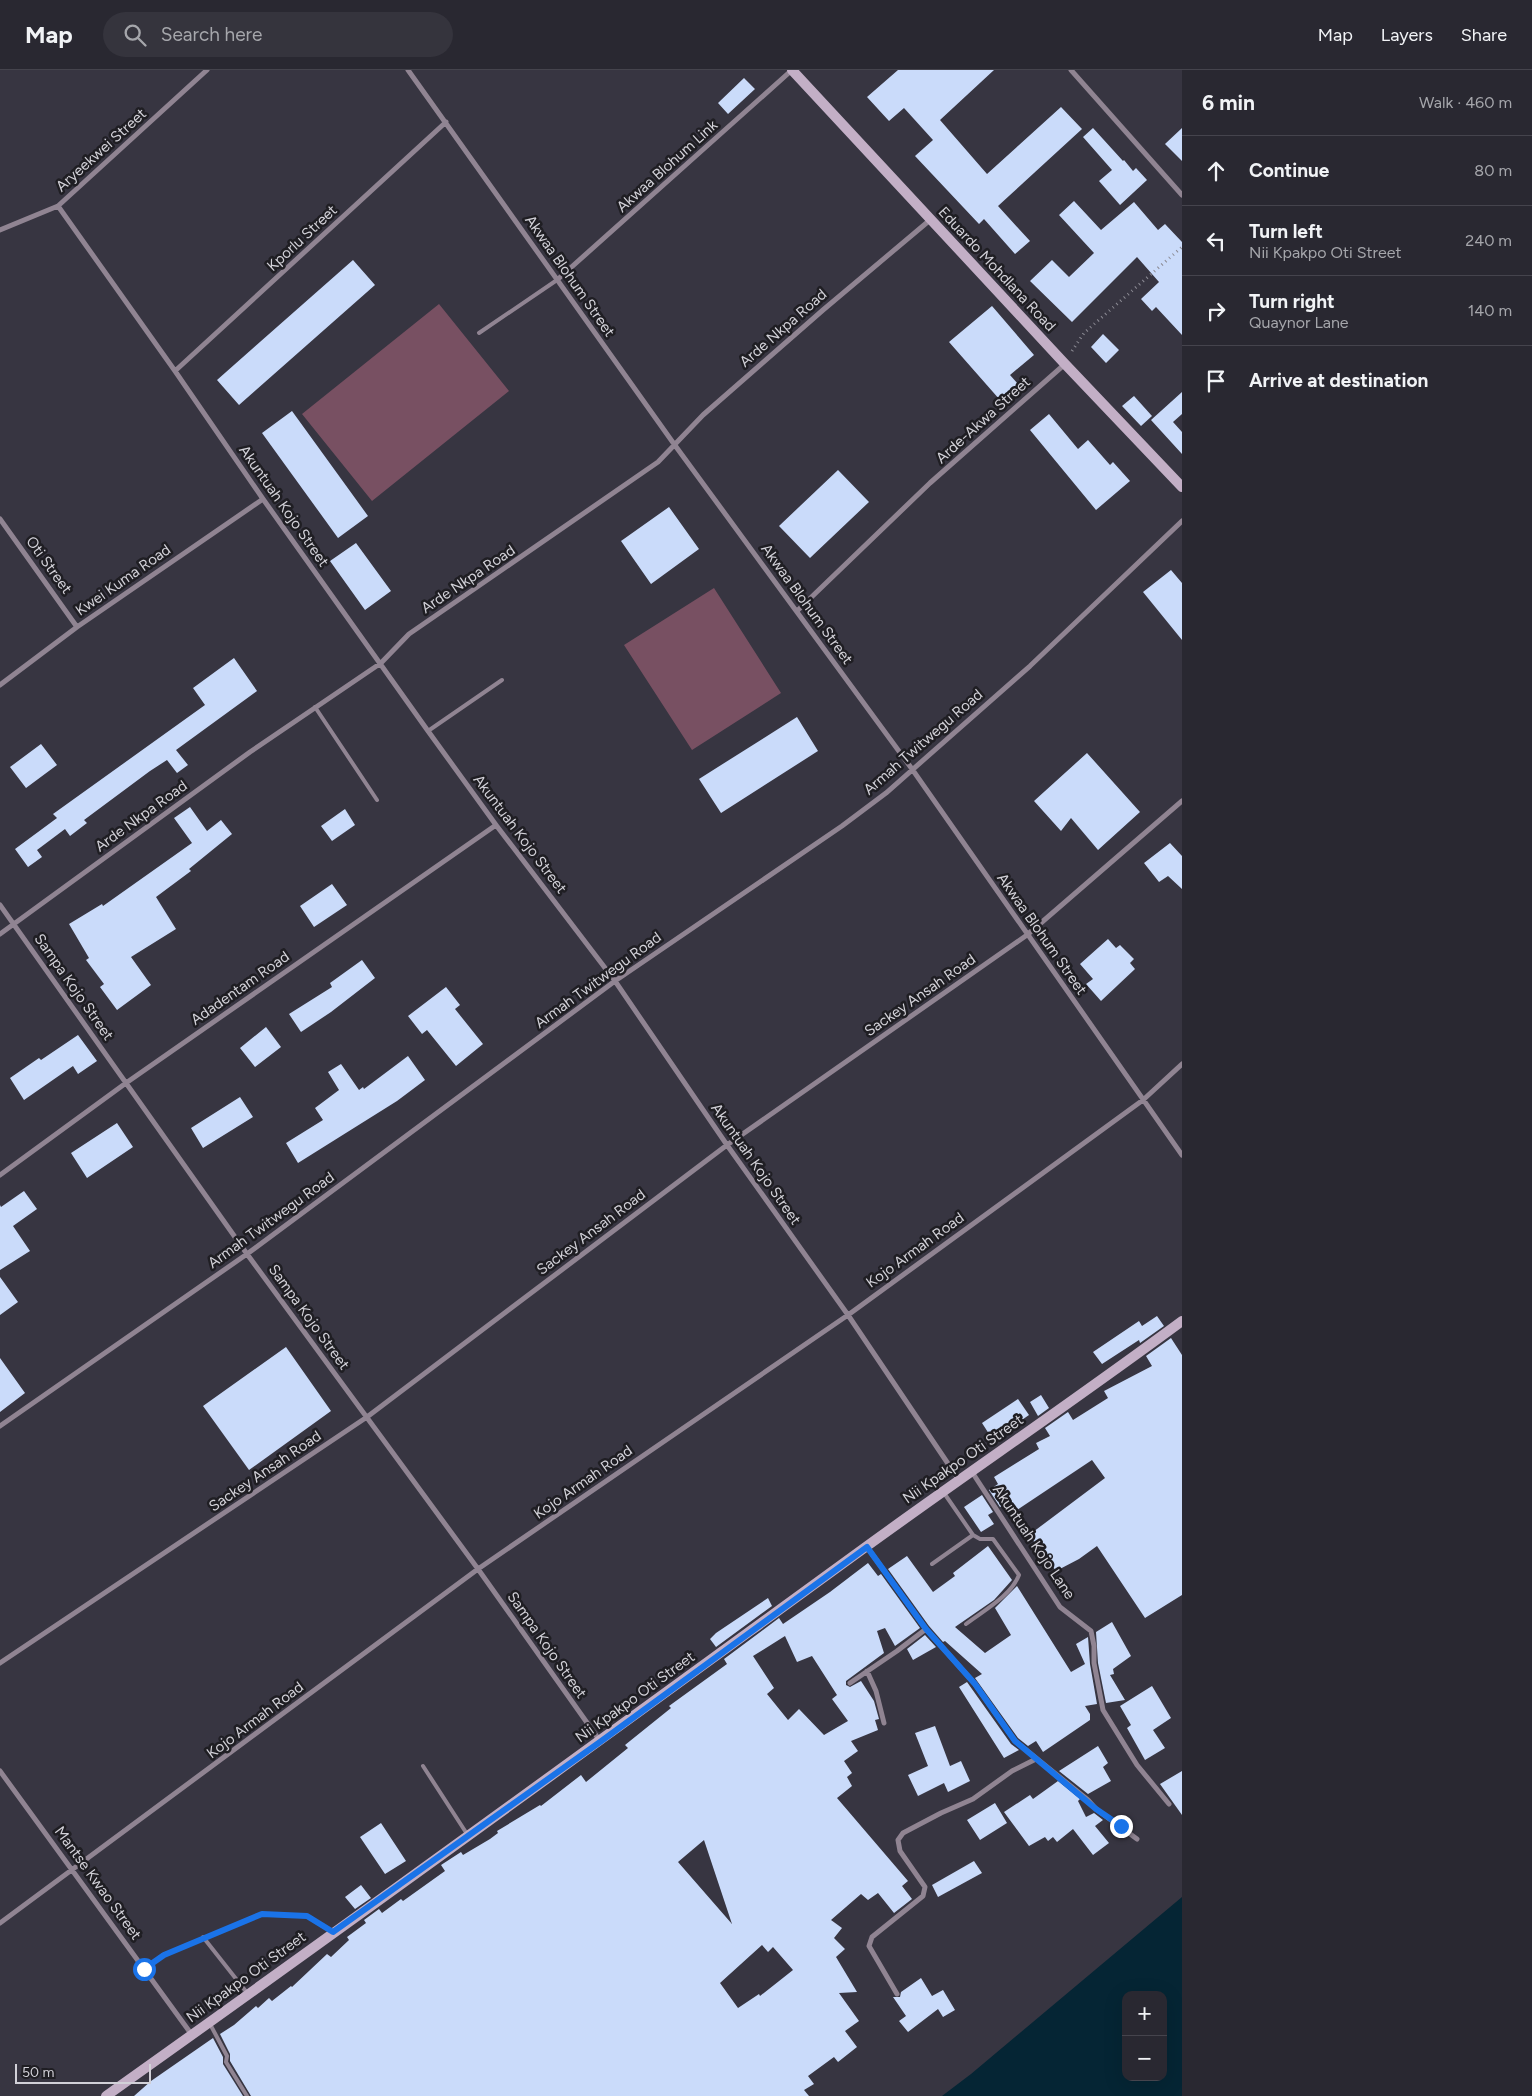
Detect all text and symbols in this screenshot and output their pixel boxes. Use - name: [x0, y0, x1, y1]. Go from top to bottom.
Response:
- search box: [103, 12, 453, 57]
- text: Map: [25, 20, 73, 49]
- icon: search: [121, 21, 149, 49]
- text: Search here: [161, 23, 262, 46]
- text: Map: [1318, 24, 1353, 46]
- text: Layers: [1381, 24, 1433, 46]
- text: Share: [1461, 24, 1507, 46]
- text: 6 min: [1202, 90, 1255, 115]
- text: Walk · 460 m: [1419, 93, 1512, 112]
- street label: Aryeekwei Street: [52, 104, 150, 195]
- street label: Akwaa Blohum Link: [613, 116, 722, 216]
- icon: ahead: [1202, 157, 1230, 185]
- text: Continue: [1249, 159, 1329, 182]
- text: 80 m: [1474, 161, 1512, 180]
- street label: Kporlu Street: [263, 201, 341, 275]
- street label: Eduardo Mohdlana Road: [935, 203, 1059, 335]
- street label: Akwaa Blohum Street: [521, 212, 619, 341]
- text: Turn left: [1249, 220, 1323, 243]
- icon: left: [1202, 227, 1230, 255]
- text: 240 m: [1465, 231, 1512, 250]
- text: Nii Kpakpo Oti Street: [1249, 243, 1401, 262]
- street label: Arde Nkpa Road: [736, 285, 830, 371]
- text: Turn right: [1249, 290, 1335, 313]
- icon: right: [1202, 297, 1230, 325]
- text: 140 m: [1468, 301, 1512, 320]
- text: Quaynor Lane: [1249, 313, 1349, 332]
- icon: arrive: [1202, 367, 1230, 395]
- text: Arrive at destination: [1249, 369, 1428, 392]
- street label: Arde-Akwa Street: [932, 373, 1034, 467]
- street label: Akuntuah Kojo Street: [235, 442, 333, 570]
- street label: Oti Street: [22, 533, 76, 597]
- street label: Kwei Kuma Road: [72, 540, 174, 620]
- street label: Akwaa Blohum Street: [757, 540, 857, 668]
- street label: Arde Nkpa Road: [418, 541, 518, 617]
- street label: Armah Twitwegu Road: [860, 685, 986, 799]
- street label: Akuntuah Kojo Street: [469, 771, 571, 897]
- street label: Arde Nkpa Road: [91, 777, 191, 855]
- street label: Akwaa Blohum Street: [993, 870, 1091, 999]
- street label: Armah Twitwegu Road: [531, 928, 665, 1032]
- street label: Sampa Kojo Street: [30, 930, 118, 1044]
- street label: Adadentam Road: [187, 947, 293, 1029]
- street label: Sackey Ansah Road: [861, 950, 979, 1040]
- street label: Akuntuah Kojo Street: [707, 1100, 805, 1228]
- street label: Armah Twitwegu Road: [204, 1168, 338, 1272]
- street label: Sackey Ansah Road: [533, 1185, 649, 1279]
- street label: Kojo Armah Road: [863, 1209, 967, 1291]
- street label: Sampa Kojo Street: [265, 1261, 354, 1374]
- street label: Nii Kpakpo Oti Street: [899, 1410, 1027, 1507]
- street label: Sackey Ansah Road: [205, 1427, 325, 1515]
- street label: Kojo Armah Road: [530, 1441, 636, 1523]
- street label: Akuntuah Kojo Lane: [989, 1481, 1079, 1603]
- street label: Sampa Kojo Street: [503, 1588, 591, 1702]
- street label: Nii Kpakpo Oti Street: [572, 1648, 698, 1746]
- street label: Kojo Armah Road: [203, 1678, 307, 1762]
- route end: [1110, 1815, 1133, 1838]
- street label: Mantse Kwao Street: [51, 1823, 145, 1944]
- street label: Nii Kpakpo Oti Street: [183, 1928, 309, 2026]
- route start: [133, 1958, 156, 1981]
- map controls: [1122, 1991, 1167, 2081]
- button: +: [1122, 1991, 1167, 2036]
- button: −: [1122, 2036, 1167, 2081]
- scale bar: [15, 2061, 151, 2084]
- text: 50 m: [22, 2064, 54, 2081]

